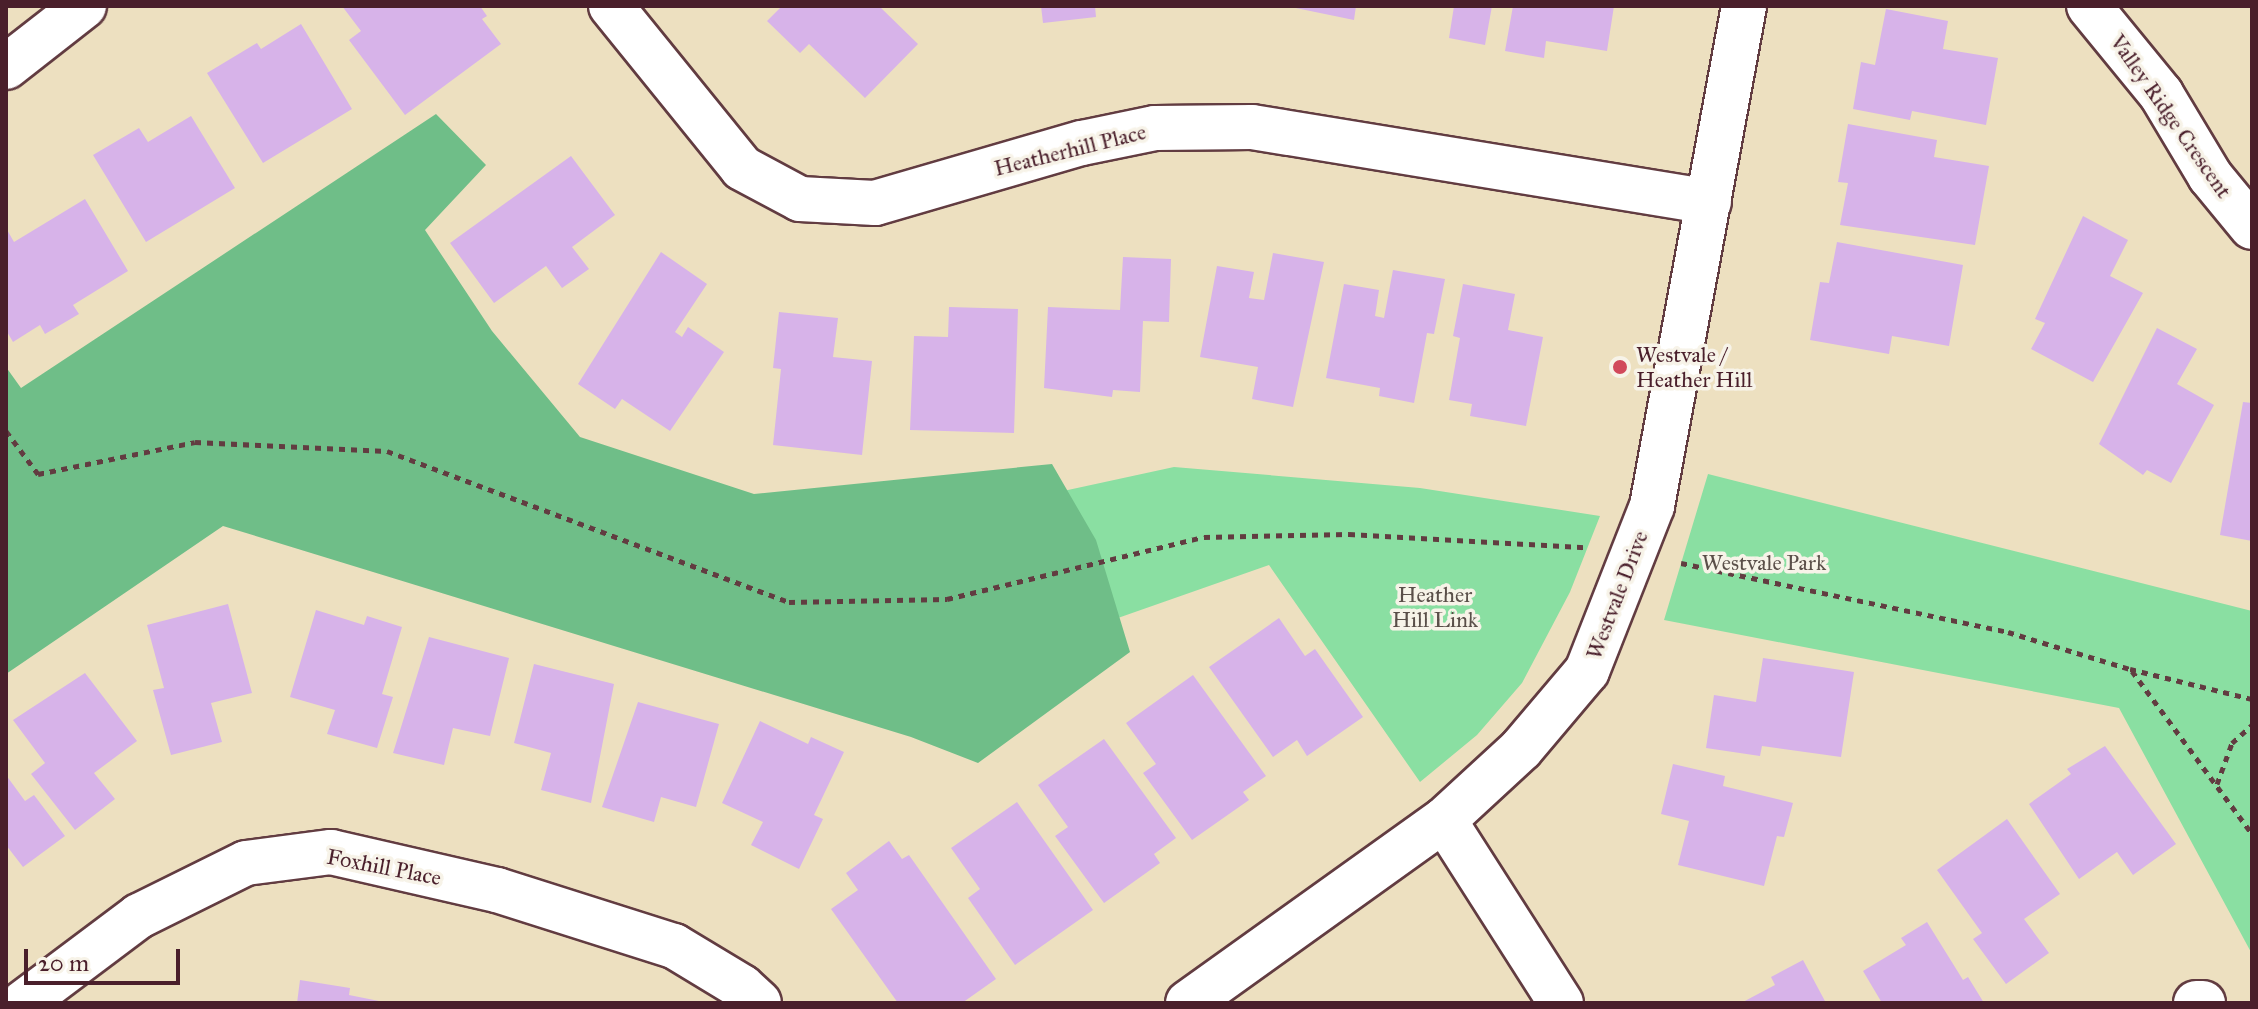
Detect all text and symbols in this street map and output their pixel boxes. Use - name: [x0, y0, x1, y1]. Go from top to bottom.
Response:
- street label: Valley Ridge Crescent: [2105, 29, 2237, 203]
- street label: Heatherhill Place: [991, 118, 1149, 182]
- place label: Westvale / Heather Hill: [1636, 341, 1752, 392]
- marker: Westvale / Heather Hill: [1611, 358, 1629, 376]
- street label: Westvale Drive: [1580, 527, 1654, 663]
- park label: Westvale Park: [1702, 550, 1826, 576]
- park label: Heather Hill Link: [1392, 581, 1478, 632]
- street label: Foxhill Place: [325, 843, 443, 891]
- scale bar: [28, 933, 184, 983]
- text: 20 m: [38, 948, 89, 978]

